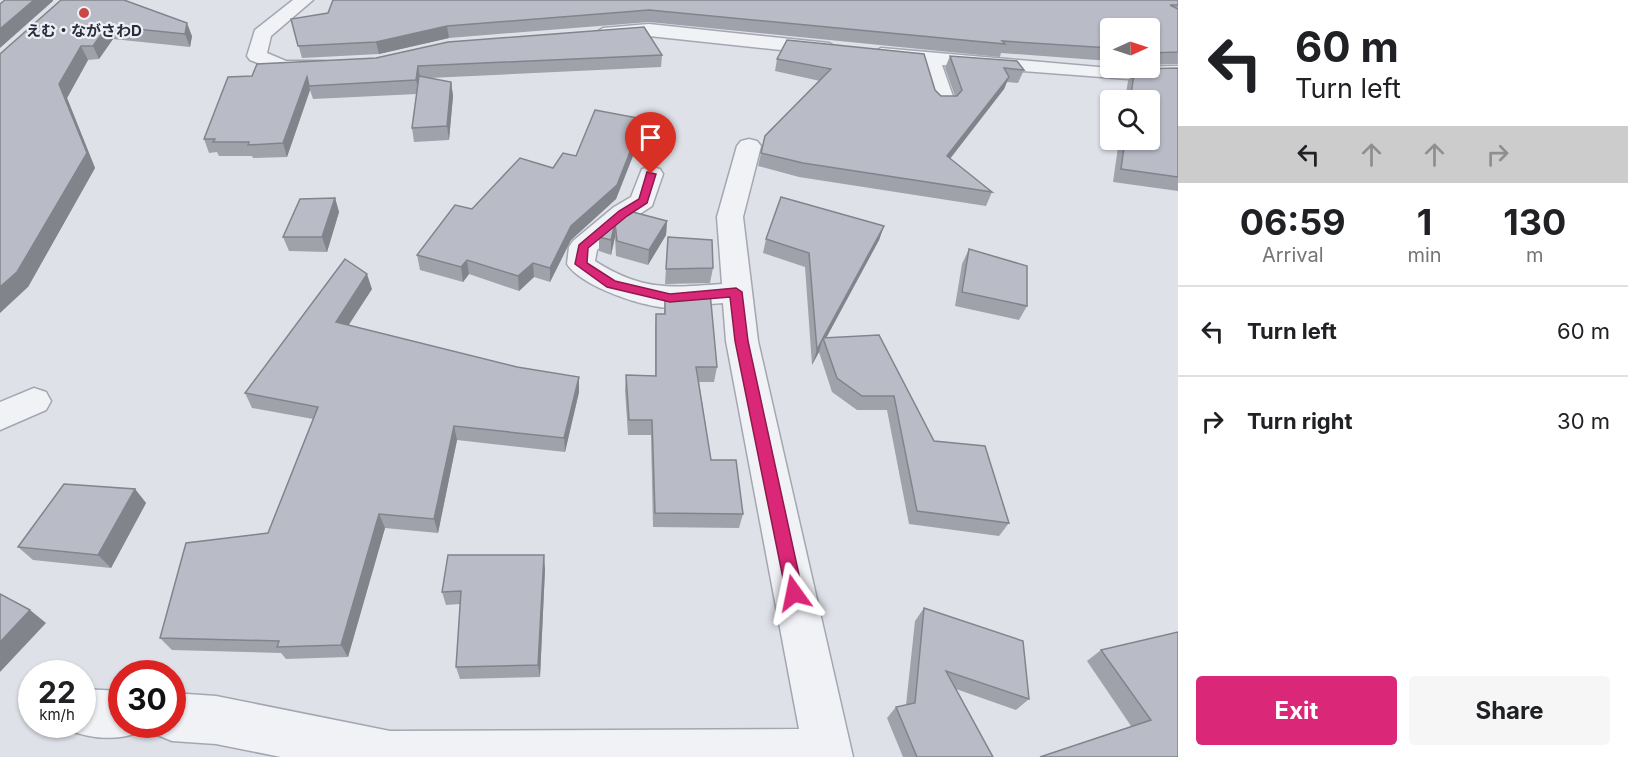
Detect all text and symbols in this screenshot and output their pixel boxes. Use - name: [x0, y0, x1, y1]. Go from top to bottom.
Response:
- marker: えむ・ながさわD: [77, 6, 91, 20]
- north arrow: [1100, 18, 1160, 78]
- map controls: [1100, 18, 1160, 150]
- place label: えむ・ながさわD: [26, 21, 142, 40]
- text: 60 m: [1295, 21, 1399, 72]
- icon: left: [1196, 24, 1274, 102]
- text: Turn left: [1295, 72, 1401, 105]
- button: search: [1100, 90, 1160, 150]
- pin: [625, 112, 676, 174]
- icon: arrive: [634, 121, 667, 154]
- icon: left: [1292, 138, 1325, 171]
- icon: ahead: [1355, 138, 1388, 171]
- icon: ahead: [1418, 138, 1451, 171]
- icon: right: [1481, 138, 1514, 171]
- text: 06:59: [1240, 200, 1346, 244]
- text: 1: [1417, 200, 1432, 244]
- text: 130: [1503, 200, 1566, 244]
- text: Arrival: [1262, 243, 1323, 267]
- text: min: [1407, 243, 1442, 267]
- text: m: [1526, 243, 1544, 267]
- icon: left: [1196, 315, 1229, 348]
- text: Turn left: [1247, 318, 1337, 344]
- text: 60 m: [1557, 318, 1610, 344]
- icon: right: [1196, 405, 1229, 438]
- text: Turn right: [1247, 408, 1353, 434]
- text: 30 m: [1557, 408, 1610, 434]
- position arrow: [762, 561, 826, 625]
- speed limit sign: 30: [108, 660, 186, 738]
- text: 22: [38, 674, 76, 710]
- button: Exit: [1196, 676, 1397, 745]
- button: Share: [1409, 676, 1610, 745]
- text: km/h: [39, 705, 75, 724]

